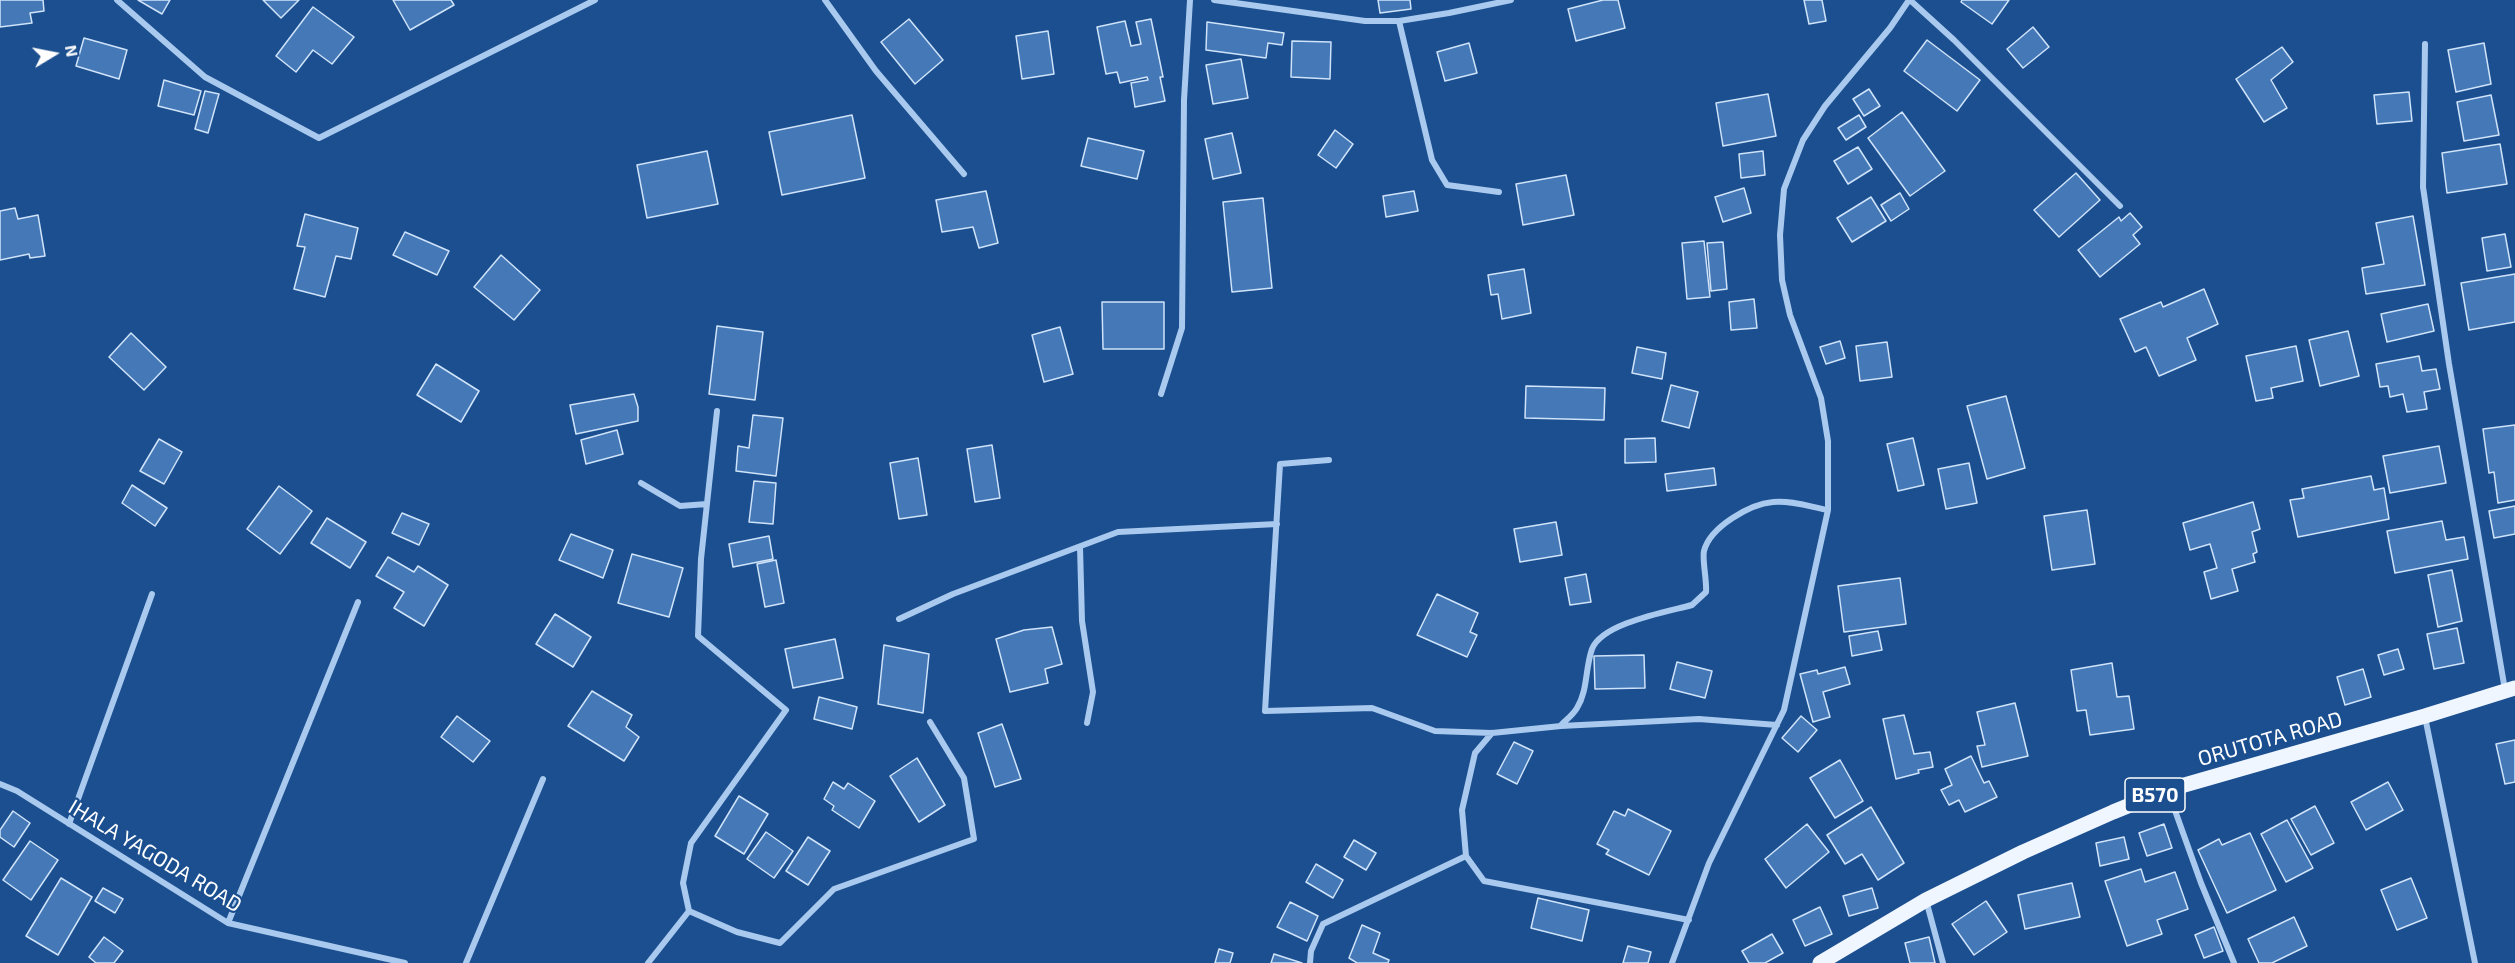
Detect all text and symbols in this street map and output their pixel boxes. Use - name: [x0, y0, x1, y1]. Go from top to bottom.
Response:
- north arrow: [24, 24, 84, 84]
- text: N: [62, 43, 83, 58]
- street label: ORUTOTA ROAD: [2195, 706, 2345, 772]
- road number: B570: [2125, 778, 2185, 812]
- street label: IHALA YAGODA ROAD: [64, 794, 246, 918]

